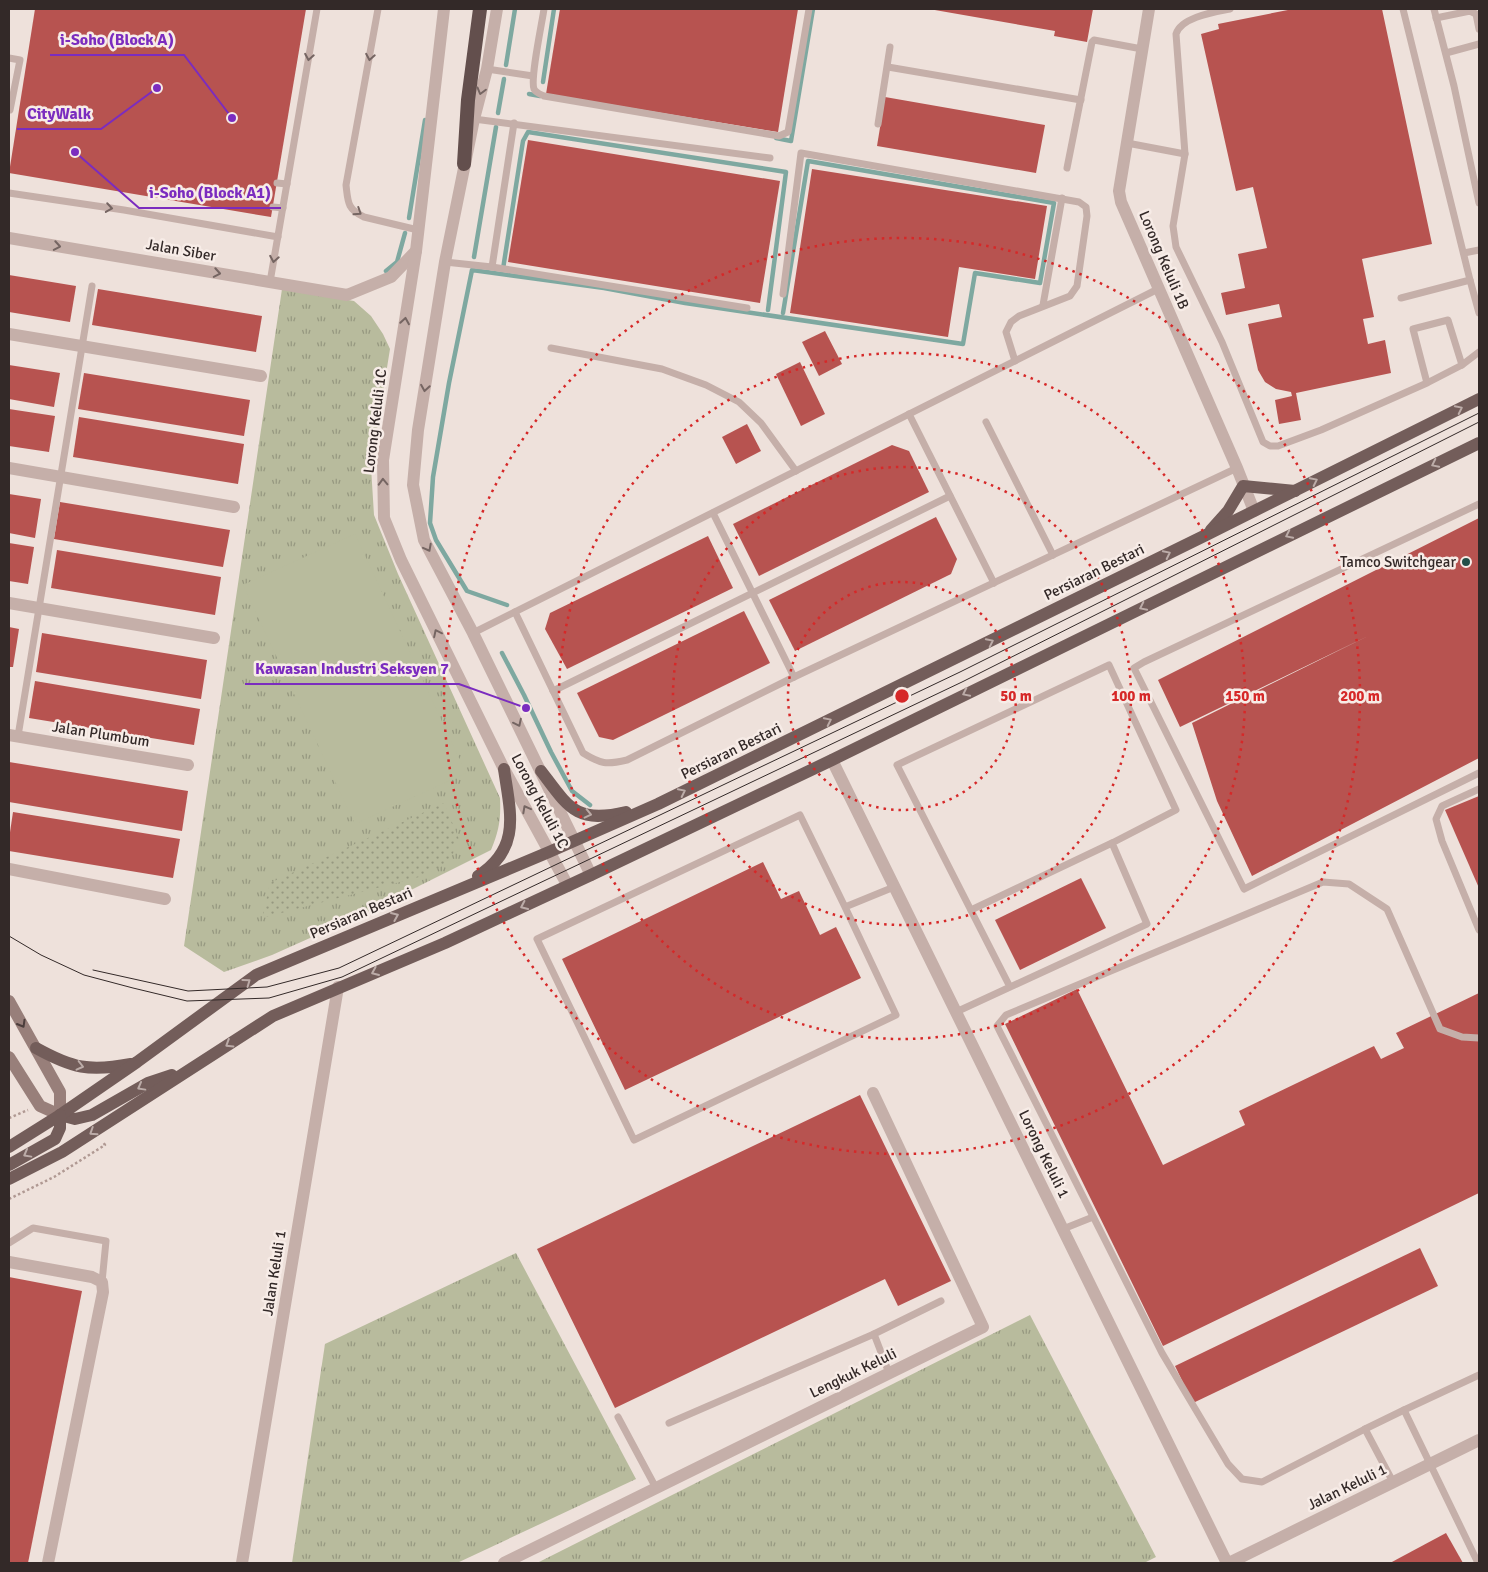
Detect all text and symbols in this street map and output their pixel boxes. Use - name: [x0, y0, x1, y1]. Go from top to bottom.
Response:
- callout: i-Soho (Block A): [50, 24, 184, 55]
- text: i-Soho (Block A): [60, 30, 174, 50]
- one-way arrow: [304, 52, 314, 61]
- one-way arrow: [366, 52, 376, 61]
- one-way arrow: [477, 86, 487, 95]
- callout: CityWalk: [17, 98, 101, 129]
- text: CityWalk: [27, 104, 92, 124]
- callout: i-Soho (Block A1): [139, 177, 281, 208]
- text: i-Soho (Block A1): [149, 183, 271, 203]
- one-way arrow: [105, 202, 113, 212]
- one-way arrow: [352, 206, 362, 215]
- street label: Lorong Keluli 1B: [1135, 208, 1193, 312]
- street label: Jalan Siber: [145, 235, 218, 265]
- one-way arrow: [52, 240, 61, 250]
- one-way arrow: [269, 255, 279, 264]
- one-way arrow: [213, 267, 221, 277]
- one-way arrow: [399, 317, 409, 325]
- street label: Lorong Keluli 1C: [360, 368, 390, 474]
- one-way arrow: [420, 384, 431, 392]
- one-way arrow: [1454, 405, 1463, 415]
- one-way arrow: [1431, 458, 1440, 468]
- one-way arrow: [1308, 477, 1317, 487]
- one-way arrow: [378, 478, 389, 486]
- one-way arrow: [1285, 529, 1294, 539]
- street label: Persiaran Bestari: [1041, 540, 1147, 604]
- one-way arrow: [422, 542, 432, 551]
- one-way arrow: [1162, 550, 1171, 561]
- place label: Tamco Switchgear: [1340, 553, 1456, 571]
- marker: Tamco Switchgear: [1460, 556, 1472, 568]
- one-way arrow: [1139, 600, 1148, 611]
- one-way arrow: [433, 629, 443, 638]
- one-way arrow: [985, 638, 994, 648]
- callout: Kawasan Industri Seksyen 7: [245, 653, 459, 684]
- text: Kawasan Industri Seksyen 7: [255, 659, 449, 679]
- centre of rings: [893, 687, 911, 705]
- one-way arrow: [962, 687, 971, 698]
- text: 50 m: [1000, 687, 1032, 705]
- text: 100 m: [1111, 687, 1151, 705]
- text: 150 m: [1225, 687, 1265, 705]
- text: 200 m: [1340, 687, 1380, 705]
- street label: Jalan Plumbum: [51, 717, 151, 751]
- one-way arrow: [823, 717, 832, 727]
- one-way arrow: [512, 718, 522, 727]
- street label: Persiaran Bestari: [678, 719, 784, 783]
- street label: Lorong Keluli 1C: [507, 750, 573, 852]
- one-way arrow: [677, 788, 686, 799]
- one-way arrow: [522, 805, 532, 814]
- one-way arrow: [584, 808, 593, 819]
- street label: Persiaran Bestari: [307, 883, 415, 943]
- one-way arrow: [520, 900, 529, 910]
- one-way arrow: [391, 912, 399, 922]
- one-way arrow: [371, 966, 380, 976]
- one-way arrow: [241, 979, 251, 988]
- one-way arrow: [16, 1019, 26, 1028]
- one-way arrow: [226, 1037, 235, 1047]
- one-way arrow: [76, 1061, 84, 1071]
- one-way arrow: [138, 1081, 147, 1091]
- street label: Lorong Keluli 1: [1015, 1107, 1073, 1201]
- one-way arrow: [89, 1126, 99, 1135]
- one-way arrow: [24, 1148, 33, 1158]
- street label: Jalan Keluli 1: [258, 1229, 290, 1317]
- street label: Lengkuk Keluli: [807, 1344, 899, 1402]
- street label: Jalan Keluli 1: [1304, 1460, 1390, 1514]

